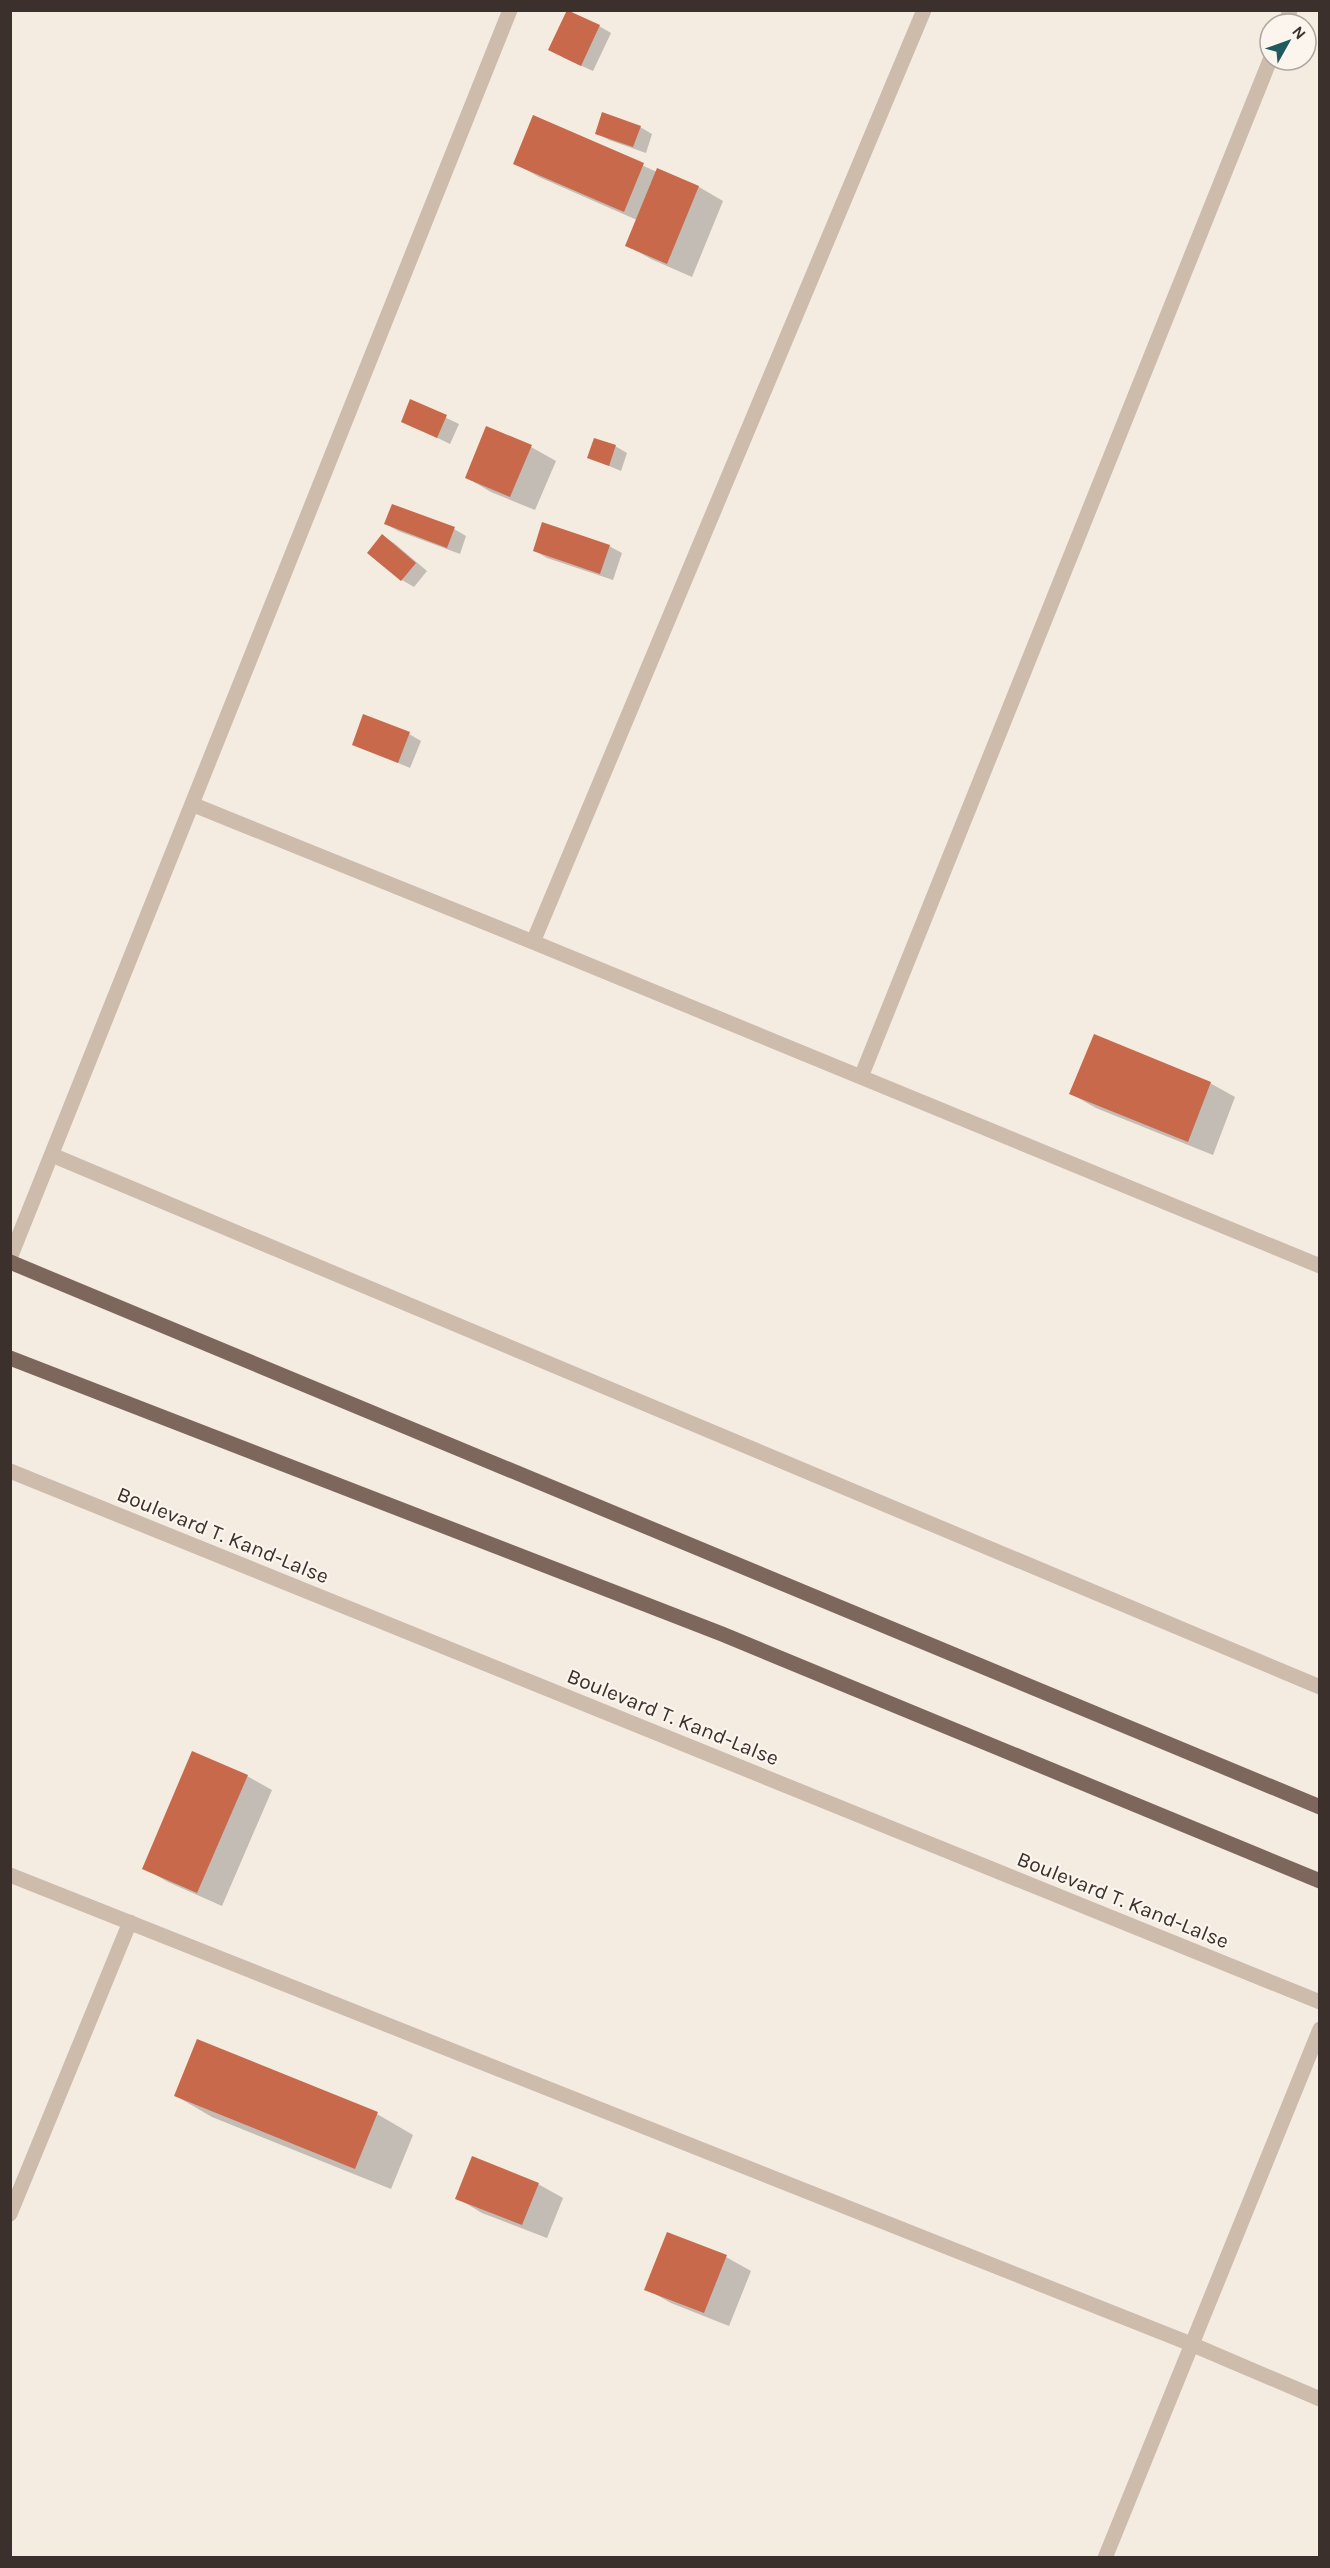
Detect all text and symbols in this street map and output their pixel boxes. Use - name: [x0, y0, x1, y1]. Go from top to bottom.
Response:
- north arrow: [1258, 12, 1318, 72]
- text: N: [1288, 22, 1310, 43]
- street label: Boulevard T. Kand-Lalse: [114, 1482, 332, 1588]
- street label: Boulevard T. Kand-Lalse: [564, 1664, 782, 1770]
- street label: Boulevard T. Kand-Lalse: [1014, 1847, 1232, 1953]

